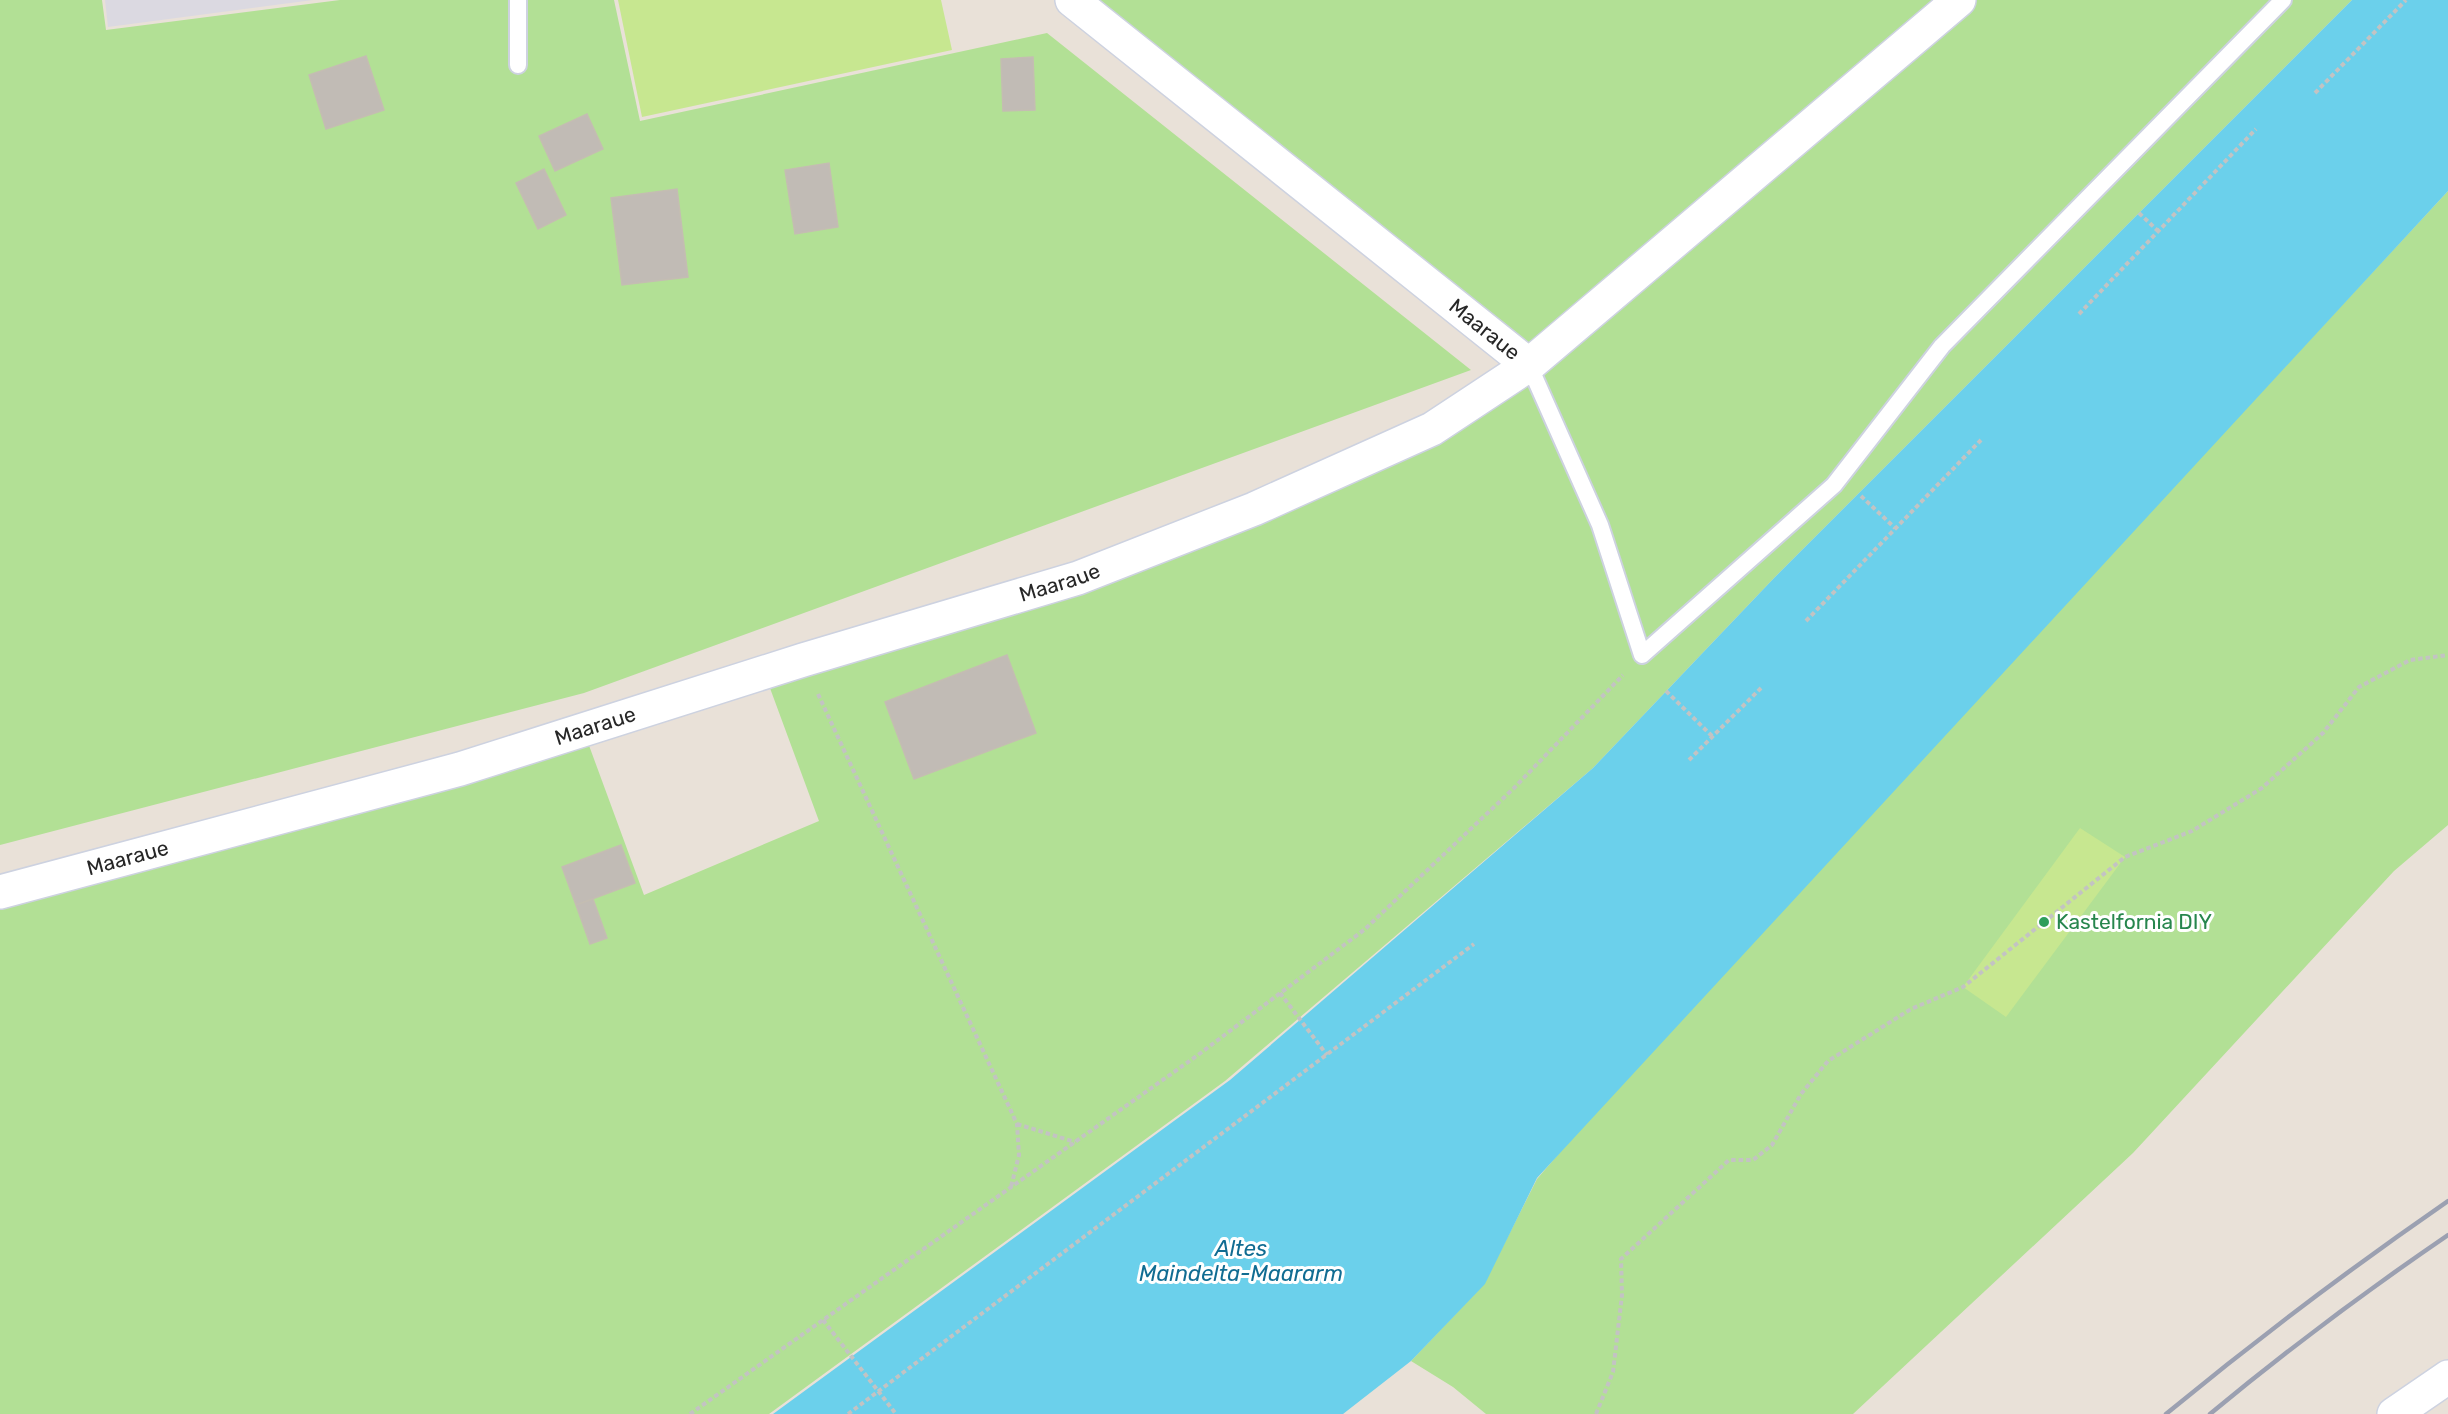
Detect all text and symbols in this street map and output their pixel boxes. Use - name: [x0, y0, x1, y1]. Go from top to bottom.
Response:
- street label: Maaraue: [1444, 293, 1525, 365]
- street label: Maaraue: [1016, 558, 1104, 607]
- street label: Maaraue: [551, 701, 639, 750]
- street label: Maaraue: [84, 835, 171, 880]
- place label: Kastelfornia DIY: [2056, 909, 2212, 934]
- marker: Kastelfornia DIY: [2037, 915, 2051, 929]
- water label: Altes Maindelta-Maararm: [1139, 1235, 1343, 1287]

